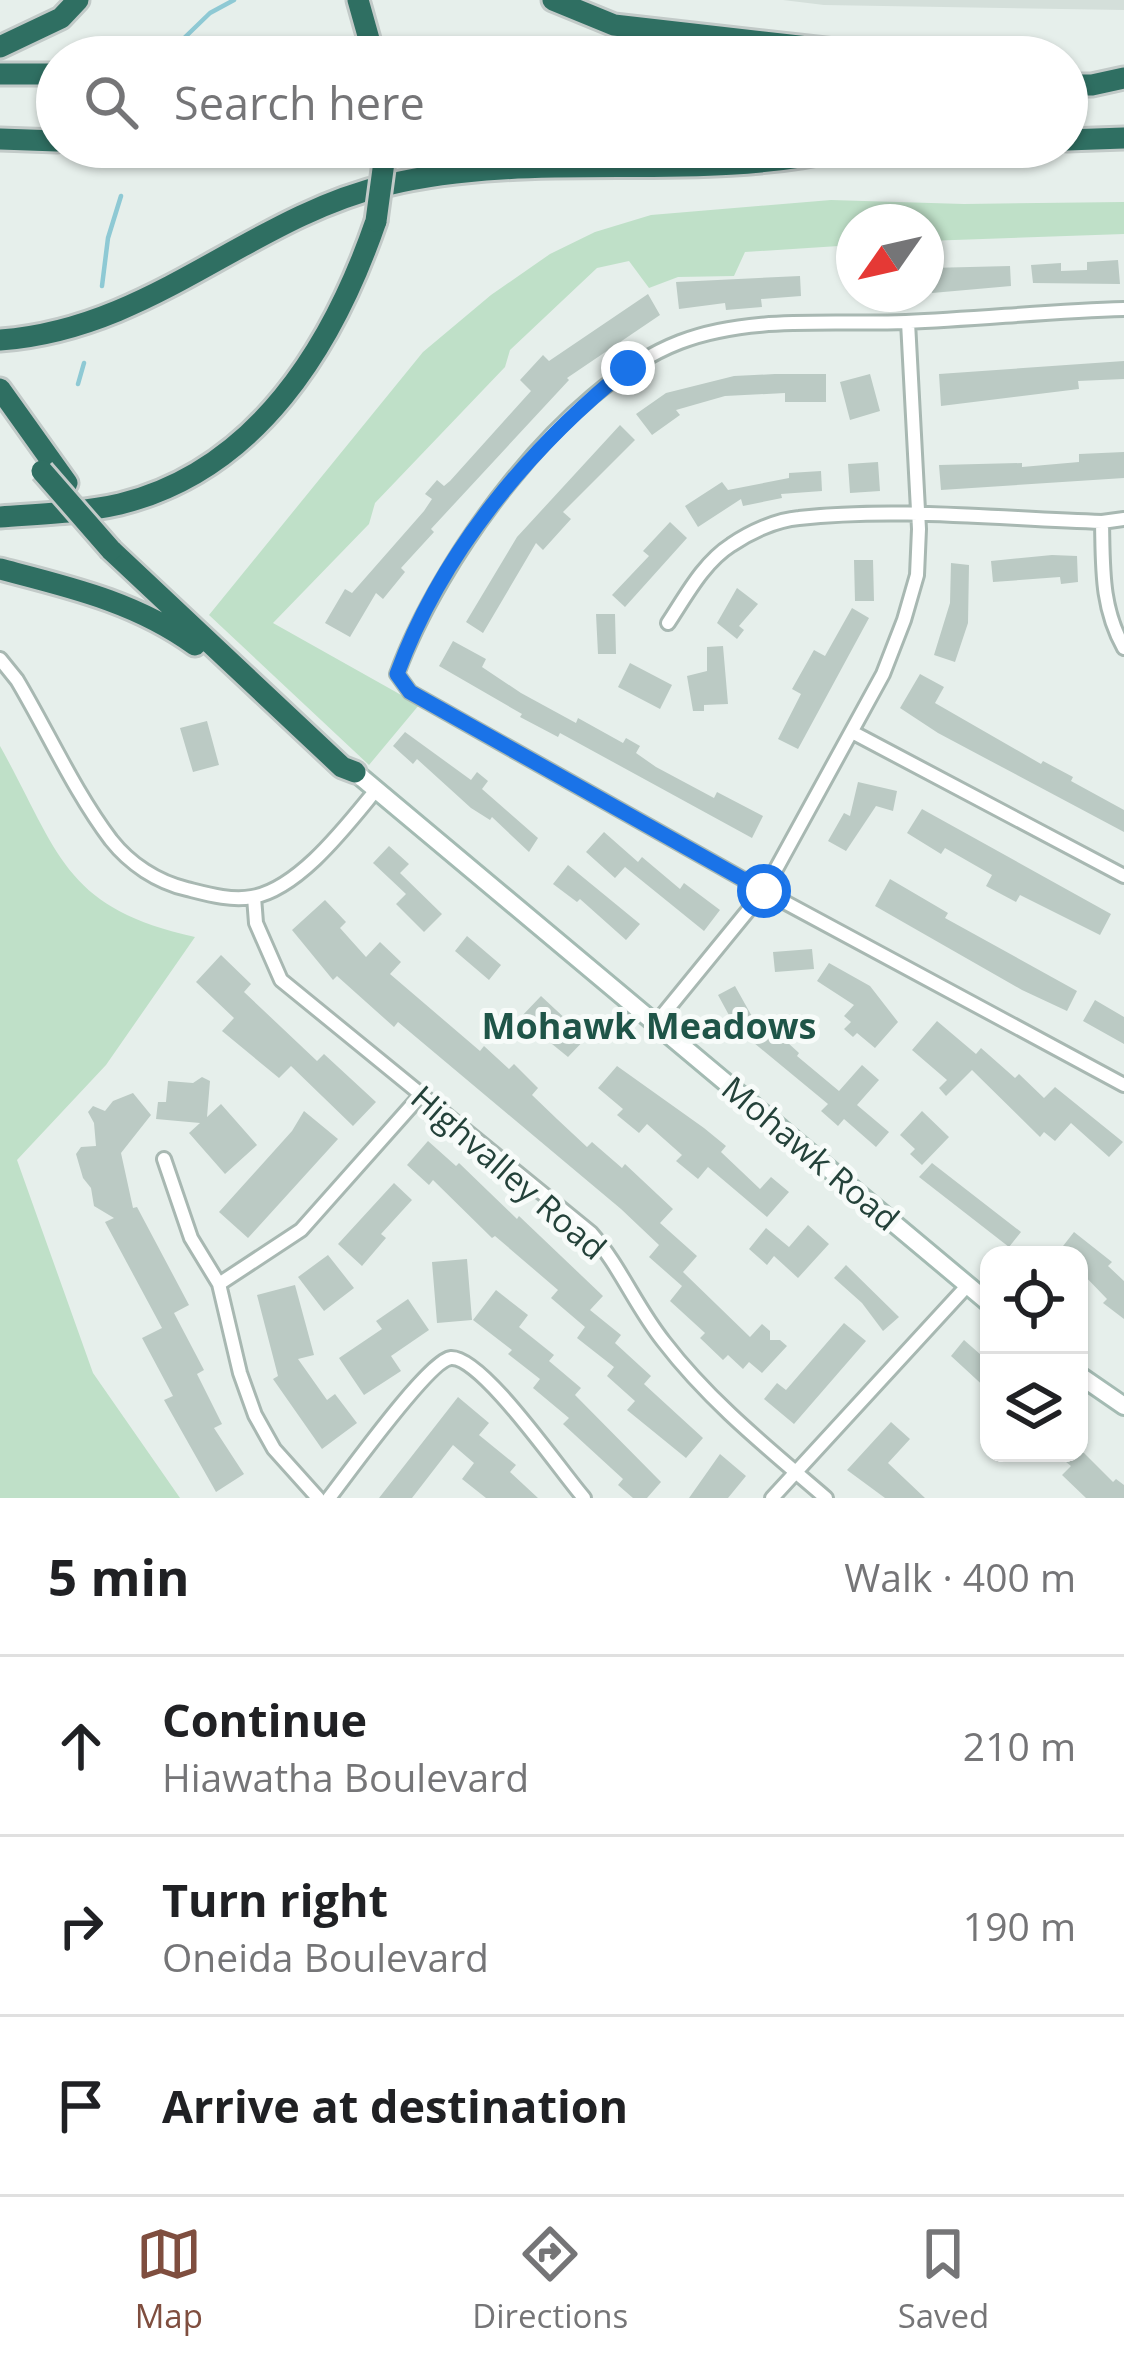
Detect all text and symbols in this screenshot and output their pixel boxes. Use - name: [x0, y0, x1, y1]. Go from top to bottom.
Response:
- search box: [36, 36, 1088, 168]
- icon: search: [78, 69, 144, 135]
- text: Search here: [174, 72, 425, 133]
- north arrow: [836, 204, 944, 312]
- route end: [601, 341, 655, 395]
- route start: [737, 864, 791, 918]
- district label: Mohawk Meadows: [482, 1001, 816, 1050]
- street label: Mohawk Road: [713, 1066, 909, 1240]
- street label: Highvalley Road: [402, 1075, 616, 1269]
- map controls: [980, 1246, 1088, 1462]
- button: locate: [980, 1246, 1088, 1354]
- button: layers: [980, 1354, 1088, 1462]
- text: 5 min: [48, 1541, 190, 1611]
- text: Walk · 400 m: [844, 1550, 1076, 1603]
- text: Continue: [162, 1689, 367, 1750]
- icon: ahead: [48, 1713, 114, 1779]
- text: 210 m: [963, 1719, 1076, 1772]
- text: Hiawatha Boulevard: [162, 1750, 529, 1803]
- text: Turn right: [162, 1869, 388, 1930]
- icon: right: [48, 1893, 114, 1959]
- text: 190 m: [963, 1899, 1076, 1952]
- text: Oneida Boulevard: [162, 1930, 489, 1983]
- icon: arrive: [48, 2073, 114, 2139]
- text: Arrive at destination: [162, 2075, 628, 2136]
- tab: Map: [135, 2221, 203, 2338]
- tab: Directions: [472, 2221, 628, 2338]
- tab: Saved: [898, 2221, 989, 2338]

